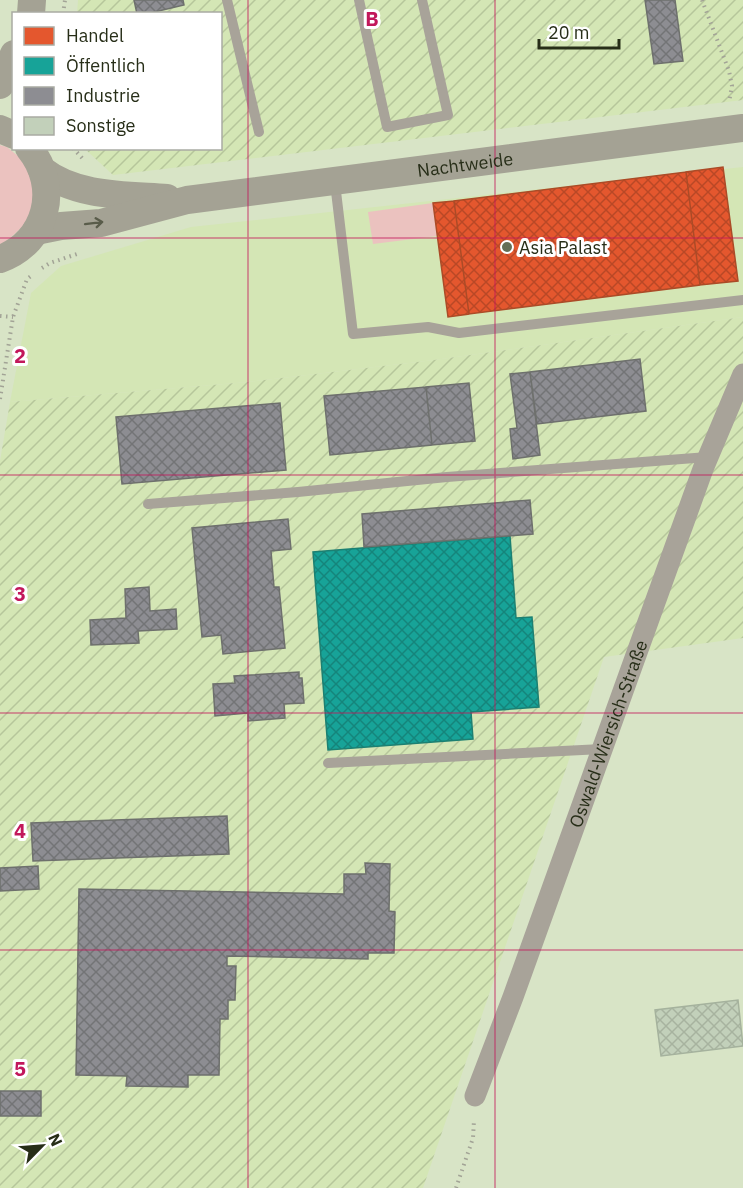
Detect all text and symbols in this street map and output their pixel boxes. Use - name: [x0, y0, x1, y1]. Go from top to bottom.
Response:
- text: B: [365, 5, 379, 32]
- legend: [12, 12, 222, 150]
- scale bar: [539, 12, 618, 50]
- text: 20 m: [548, 21, 590, 44]
- text: Handel: [66, 24, 124, 47]
- text: Öffentlich: [66, 54, 145, 77]
- text: Industrie: [66, 84, 140, 107]
- text: Sonstige: [66, 114, 136, 137]
- street label: Nachtweide: [416, 146, 514, 182]
- one-way arrow: [83, 217, 103, 228]
- place label: Asia Palast: [519, 236, 607, 259]
- marker: Asia Palast: [500, 240, 514, 254]
- text: 2: [14, 342, 26, 369]
- text: 3: [14, 580, 26, 607]
- street label: Oswald-Wiersich-Straße: [563, 636, 652, 831]
- text: 4: [14, 817, 26, 844]
- text: 5: [14, 1055, 26, 1082]
- north arrow: [12, 1116, 72, 1176]
- text: N: [44, 1130, 67, 1149]

